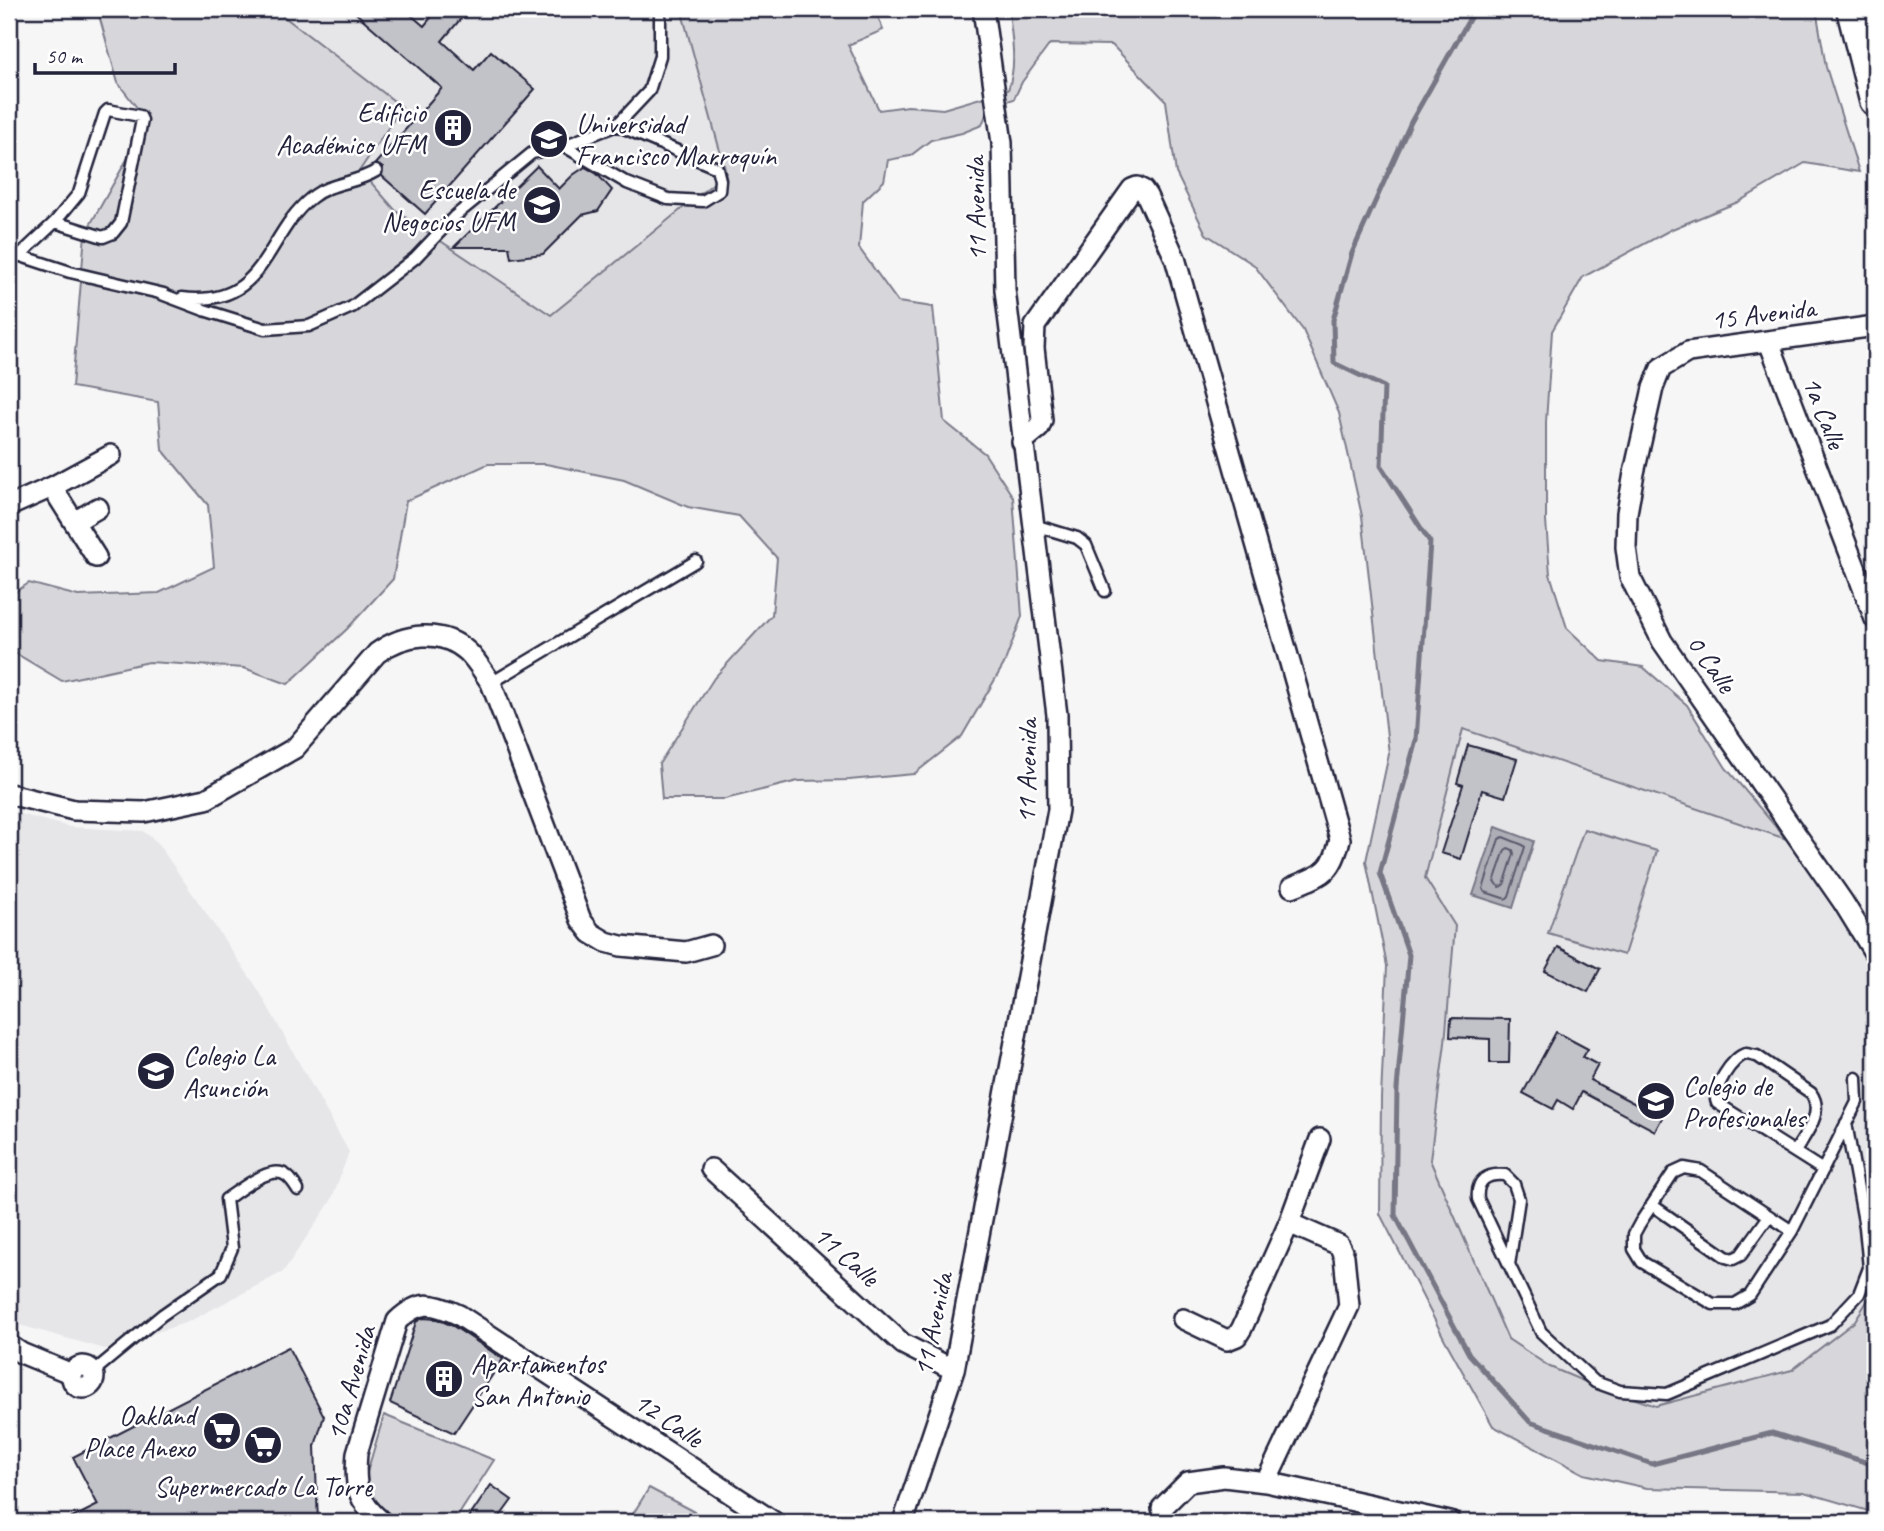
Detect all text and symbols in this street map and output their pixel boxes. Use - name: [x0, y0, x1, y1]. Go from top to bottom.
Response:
- scale bar: [35, 32, 175, 76]
- text: 50 m: [46, 43, 84, 69]
- place label: Edificio Académico UFM: [276, 95, 428, 162]
- place label: Universidad Francisco Marroquín: [576, 106, 778, 173]
- building icon: Edificio Académico UFM: [432, 107, 474, 149]
- school or university icon: Universidad Francisco Marroquín: [528, 118, 570, 160]
- street label: 11 Avenida: [957, 154, 994, 262]
- place label: Escuela de Negocios UFM: [382, 172, 517, 239]
- school or university icon: Escuela de Negocios UFM: [521, 184, 563, 226]
- street label: 15 Avenida: [1709, 289, 1820, 337]
- street label: 1a Calle: [1795, 371, 1855, 455]
- street label: 0 Calle: [1679, 627, 1745, 701]
- street label: 11 Avenida: [1008, 716, 1045, 824]
- place label: Colegio La Asunción: [183, 1038, 277, 1105]
- school or university icon: Colegio La Asunción: [135, 1050, 177, 1092]
- place label: Colegio de Profesionales: [1683, 1068, 1808, 1135]
- school or university icon: Colegio de Profesionales: [1635, 1080, 1677, 1122]
- street label: 11 Calle: [807, 1217, 888, 1295]
- street label: 11 Avenida: [904, 1267, 961, 1379]
- street label: 10a Avenida: [317, 1320, 384, 1444]
- place label: Apartamentos San Antonio: [471, 1346, 607, 1413]
- building icon: Apartamentos San Antonio: [423, 1358, 465, 1400]
- street label: 12 Calle: [627, 1384, 712, 1456]
- place label: Oakland Place Anexo: [84, 1398, 199, 1465]
- supermarket icon: Oakland Place Anexo: [201, 1410, 243, 1452]
- supermarket icon: Supermercado La Torre: [242, 1424, 284, 1466]
- place label: Supermercado La Torre: [154, 1469, 374, 1504]

